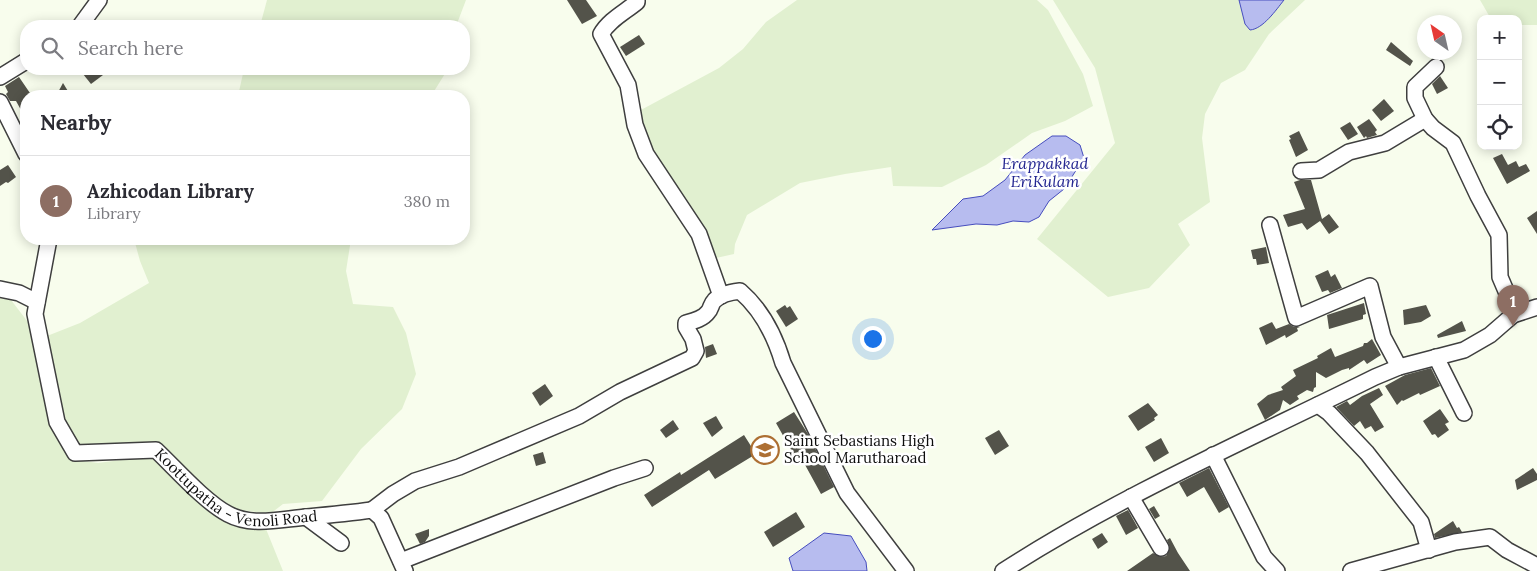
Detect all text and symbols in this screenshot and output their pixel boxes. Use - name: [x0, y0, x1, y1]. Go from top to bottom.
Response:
- north arrow: [1417, 15, 1462, 60]
- map controls: [1477, 15, 1522, 150]
- button: +: [1477, 15, 1522, 60]
- search box: [20, 20, 470, 75]
- icon: search: [38, 34, 66, 62]
- text: Search here: [78, 36, 184, 60]
- button: −: [1477, 60, 1522, 105]
- button: locate: [1477, 105, 1522, 150]
- text: Nearby: [40, 109, 111, 136]
- water label: Erappakkad EriKulam: [1002, 153, 1089, 191]
- text: Azhicodan Library: [87, 179, 254, 203]
- text: 1: [53, 191, 59, 211]
- text: 380 m: [404, 191, 450, 211]
- text: Library: [87, 203, 141, 223]
- pin: 1: [1497, 285, 1529, 326]
- your location: [860, 326, 886, 352]
- place label: Saint Sebastians High School Marutharoad: [784, 431, 934, 467]
- school or university icon: Saint Sebastians High School Marutharoad: [750, 435, 780, 465]
- street label: Koottupatha - Venoli Road: [151, 444, 318, 530]

